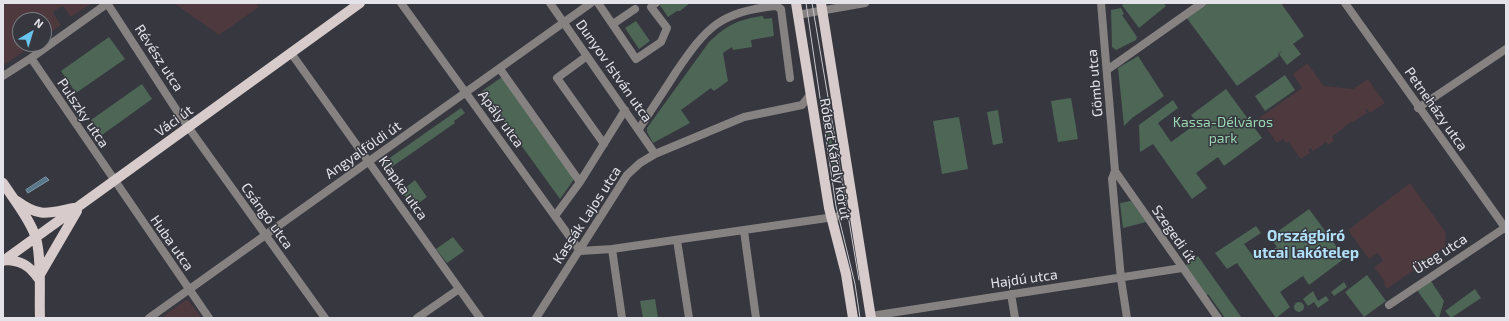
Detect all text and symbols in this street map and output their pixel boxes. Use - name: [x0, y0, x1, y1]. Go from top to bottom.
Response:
- north arrow: [12, 12, 52, 52]
- text: N: [32, 15, 46, 31]
- street label: Dunyov István utca: [572, 16, 656, 126]
- street label: Révész utca: [131, 22, 187, 94]
- street label: Gömb utca: [1084, 48, 1106, 118]
- street label: Petneházy utca: [1401, 64, 1471, 154]
- street label: Pulszky utca: [54, 75, 112, 151]
- street label: Apály utca: [475, 87, 527, 151]
- street label: Róbert Károly körút: [816, 97, 854, 221]
- street label: Váci út: [152, 102, 196, 140]
- park label: Kassa-Délváros park: [1173, 114, 1273, 146]
- street label: Angyalföldi út: [322, 118, 404, 182]
- street label: Klapka utca: [375, 153, 431, 223]
- street label: Kassák Lajos utca: [549, 163, 625, 267]
- street label: Csángó utca: [237, 180, 297, 252]
- street label: Szegedi út: [1148, 202, 1200, 266]
- street label: Huba utca: [147, 212, 197, 274]
- district label: Országbíró utcai lakótelep: [1253, 227, 1359, 262]
- street label: Üteg utca: [1410, 230, 1470, 278]
- street label: Hajdú utca: [989, 266, 1059, 292]

